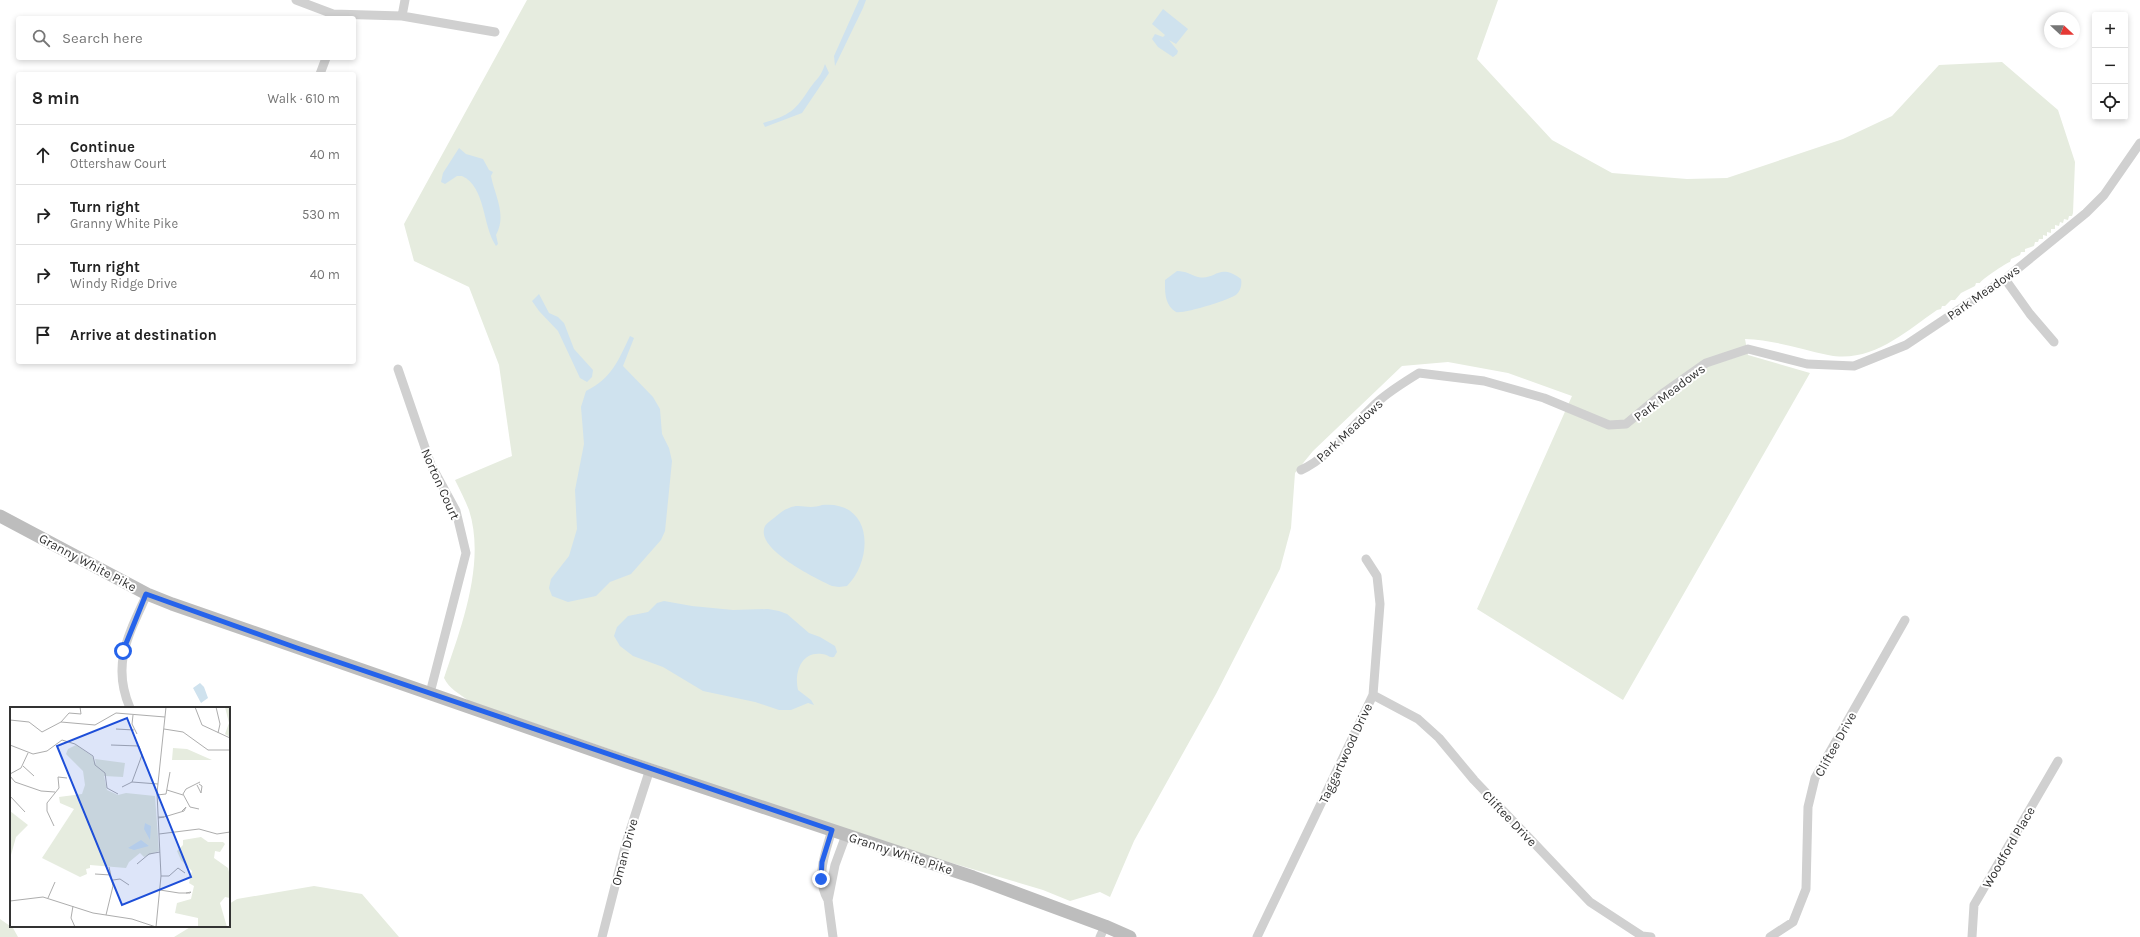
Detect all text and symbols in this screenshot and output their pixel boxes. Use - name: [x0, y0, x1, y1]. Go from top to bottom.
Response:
- north arrow: [2044, 12, 2080, 48]
- map controls: [2092, 12, 2128, 120]
- button: +: [2092, 12, 2128, 48]
- search box: [16, 16, 356, 60]
- icon: search: [30, 27, 52, 49]
- text: Search here: [62, 29, 143, 47]
- button: −: [2092, 48, 2128, 84]
- button: locate: [2092, 84, 2128, 120]
- text: 8 min: [32, 88, 80, 108]
- text: Walk · 610 m: [267, 91, 340, 106]
- text: Continue: [70, 138, 135, 156]
- icon: ahead: [32, 144, 54, 166]
- text: 40 m: [310, 147, 340, 162]
- text: Ottershaw Court: [70, 156, 166, 171]
- text: Turn right: [70, 198, 140, 216]
- icon: right: [32, 204, 54, 226]
- text: 530 m: [302, 207, 340, 222]
- text: Granny White Pike: [70, 216, 178, 231]
- text: Turn right: [70, 258, 140, 276]
- street label: Park Meadows: [1944, 262, 2023, 323]
- icon: right: [32, 264, 54, 286]
- text: 40 m: [310, 267, 340, 282]
- text: Windy Ridge Drive: [70, 276, 177, 291]
- icon: arrive: [32, 324, 54, 346]
- text: Arrive at destination: [70, 326, 217, 344]
- street label: Park Meadows: [1631, 361, 1708, 424]
- street label: Park Meadows: [1313, 396, 1386, 465]
- street label: Norton Court: [418, 446, 463, 522]
- street label: Granny White Pike: [37, 530, 139, 595]
- route start: [114, 642, 132, 660]
- street label: Taggartwood Drive: [1316, 700, 1375, 806]
- inset map: [10, 707, 230, 927]
- street label: Cliftee Drive: [1812, 709, 1860, 779]
- street label: Cliftee Drive: [1479, 787, 1540, 850]
- street label: Woodford Place: [1979, 804, 2038, 891]
- street label: Oman Drive: [608, 817, 641, 887]
- street label: Granny White Pike: [847, 830, 955, 877]
- route end: [812, 870, 830, 888]

